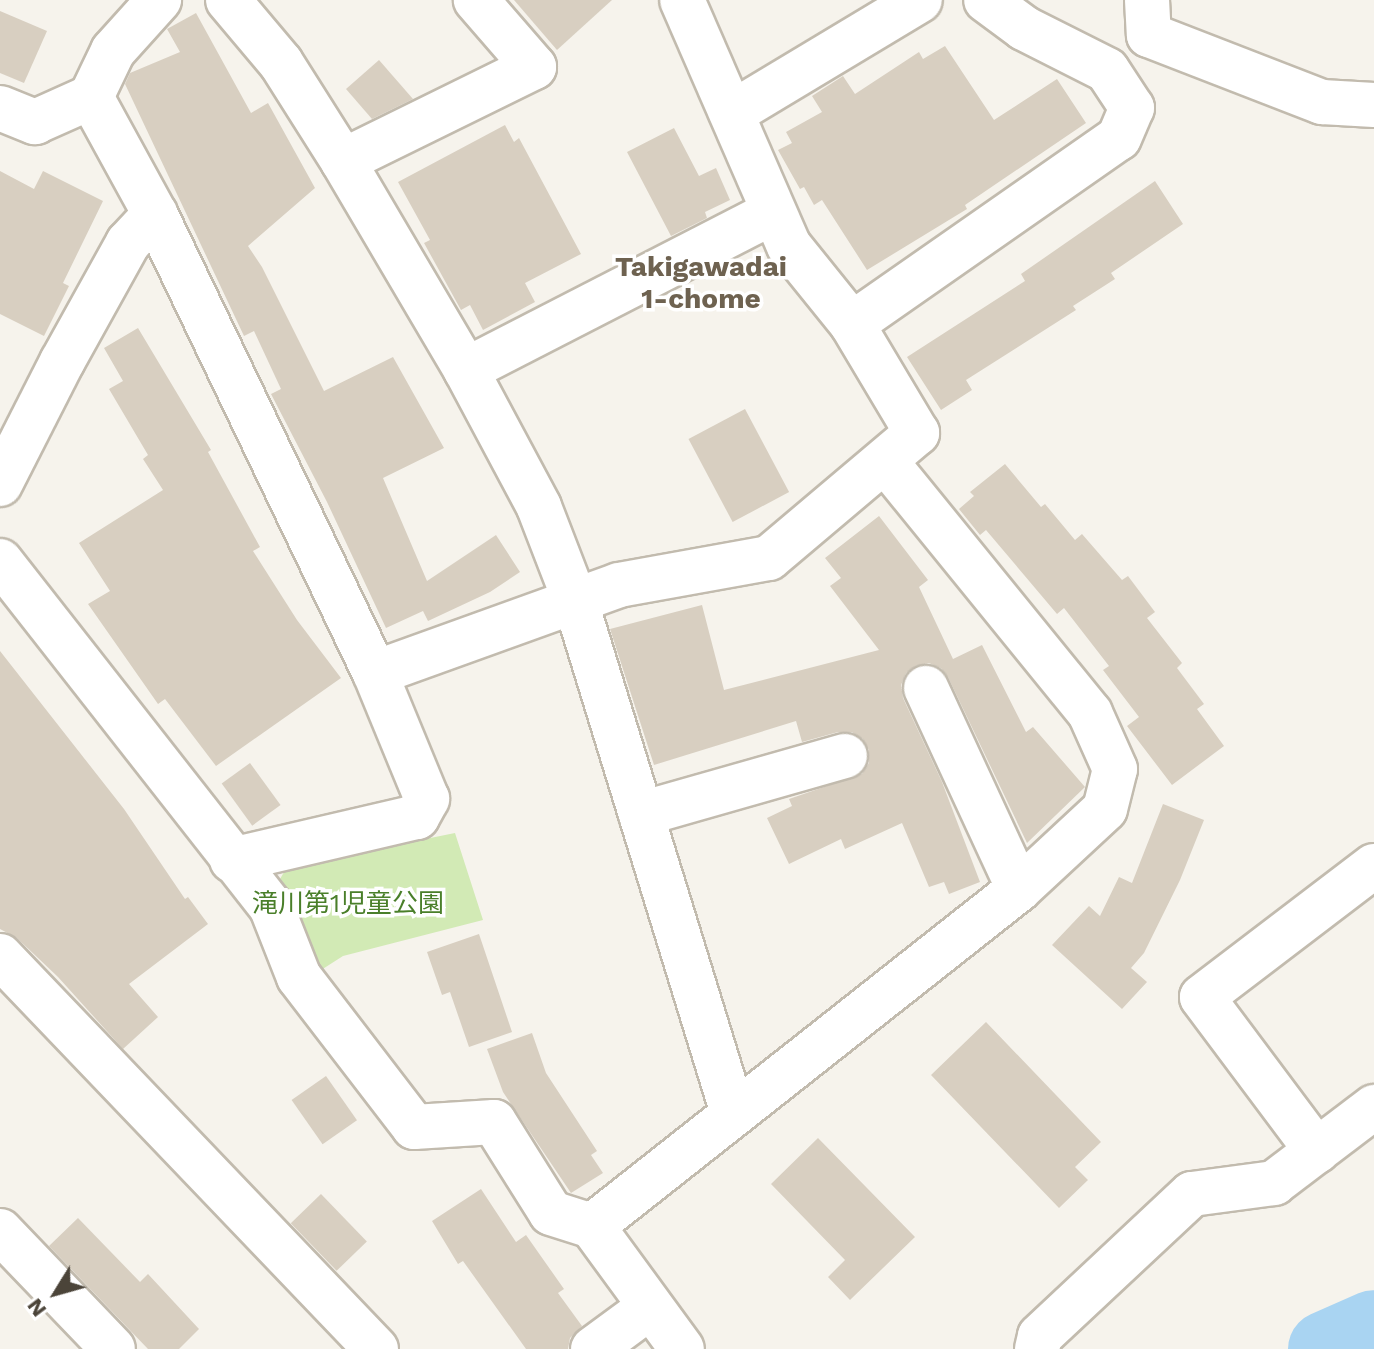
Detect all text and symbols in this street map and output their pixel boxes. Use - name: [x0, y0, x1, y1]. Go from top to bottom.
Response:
- district label: Takigawadai 1-chome: [615, 250, 787, 316]
- park label: 滝川第1児童公園: [252, 888, 444, 920]
- north arrow: [16, 1253, 96, 1333]
- text: N: [22, 1294, 51, 1322]

